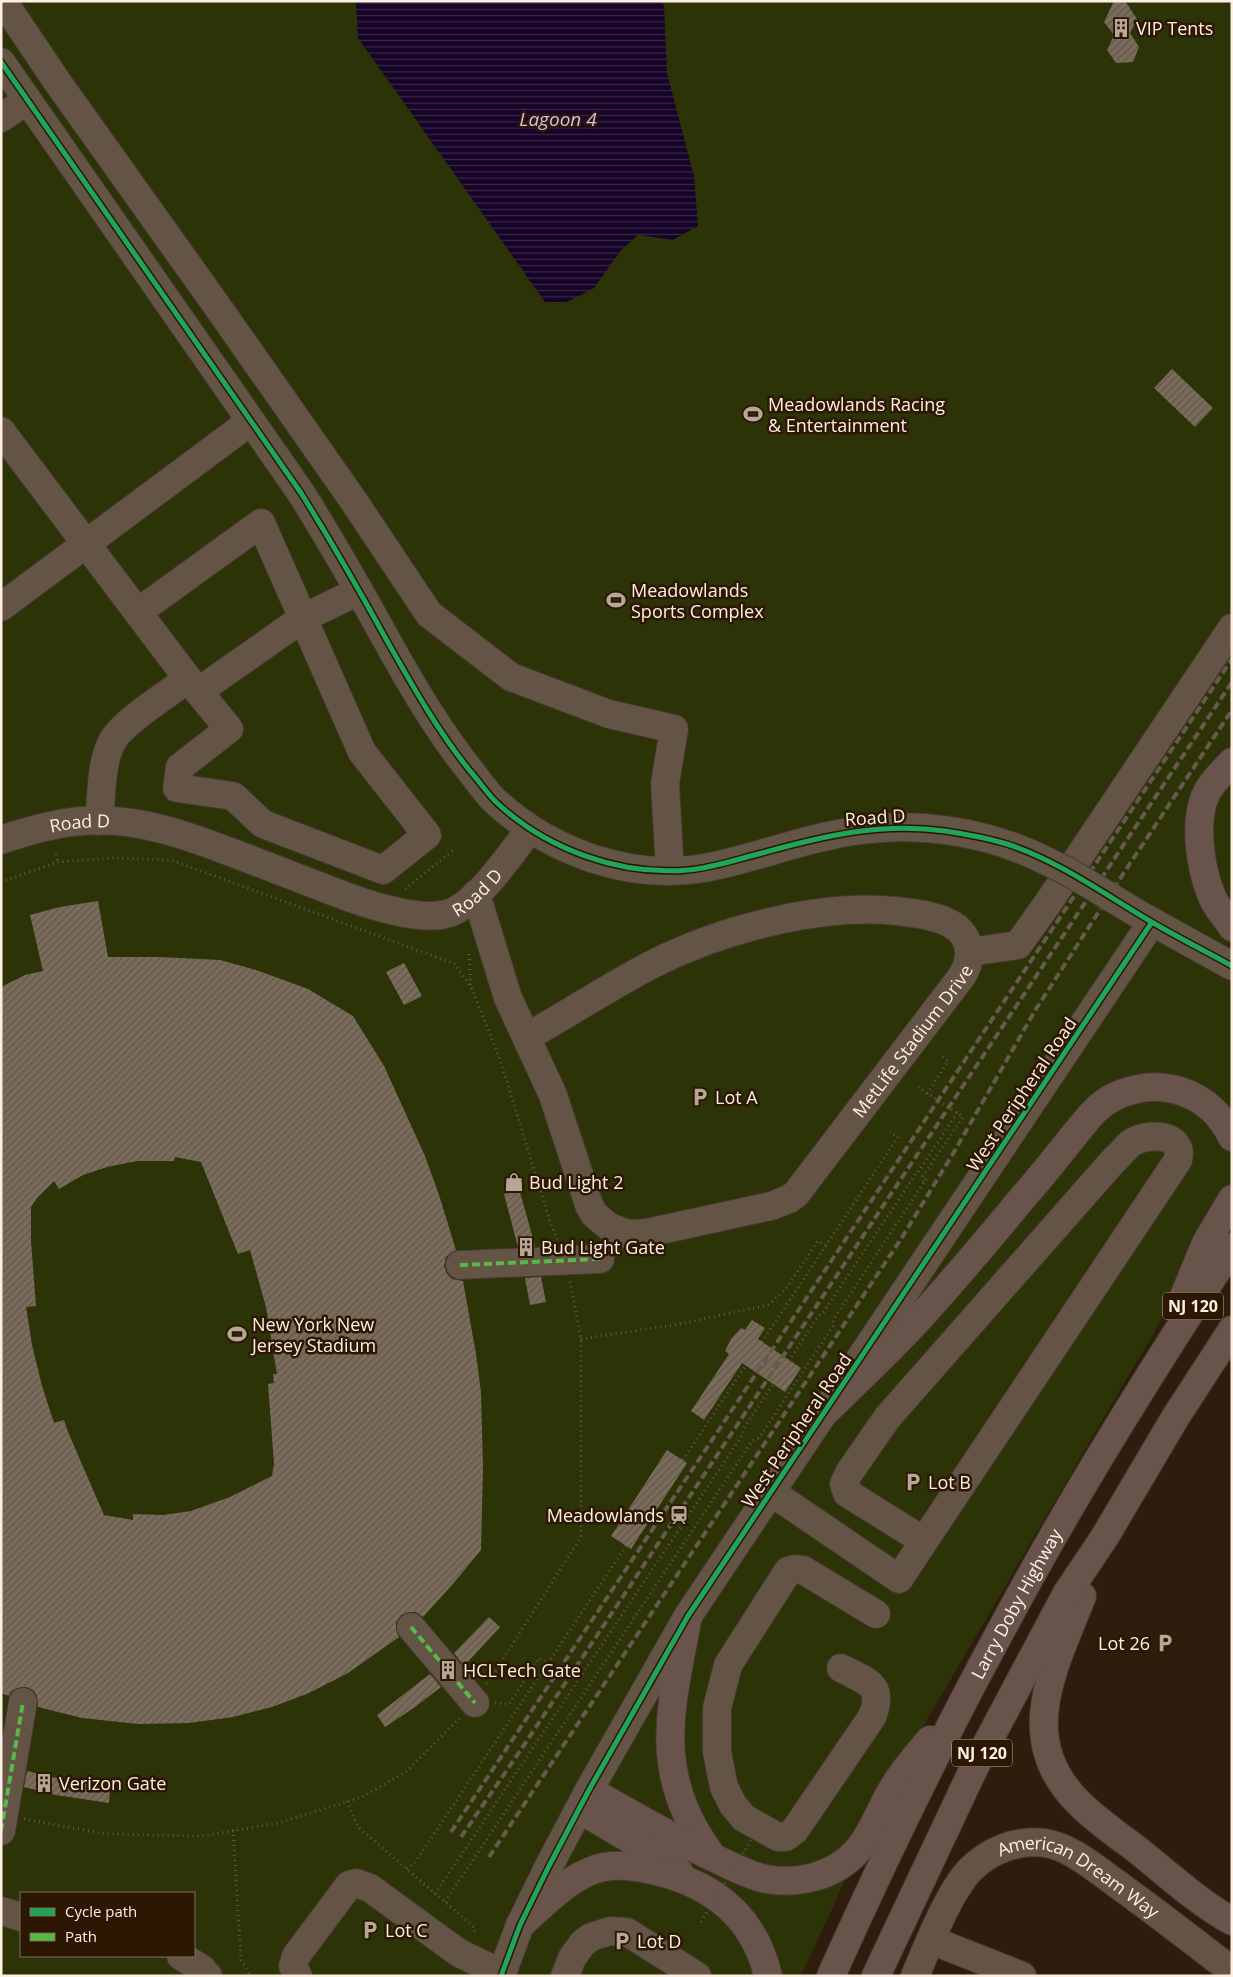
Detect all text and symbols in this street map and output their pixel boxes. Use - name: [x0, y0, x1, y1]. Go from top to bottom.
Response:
- place label: VIP Tents: [1136, 16, 1213, 40]
- building icon: VIP Tents: [1110, 17, 1132, 39]
- water label: Lagoon 4: [519, 106, 597, 132]
- place label: Meadowlands Racing & Entertainment: [768, 392, 945, 437]
- sports icon: Meadowlands Racing & Entertainment: [742, 403, 764, 425]
- place label: Meadowlands Sports Complex: [631, 578, 764, 623]
- sports icon: Meadowlands Sports Complex: [605, 589, 627, 611]
- street label: Road D: [844, 803, 906, 831]
- street label: Road D: [47, 808, 110, 838]
- street label: Road D: [447, 863, 507, 922]
- street label: MetLife Stadium Drive: [847, 961, 978, 1122]
- street label: West Peripheral Road: [960, 1012, 1082, 1176]
- place label: Lot A: [715, 1085, 758, 1109]
- parking icon: Lot A: [689, 1086, 711, 1108]
- place label: Bud Light 2: [529, 1170, 624, 1194]
- shop icon: Bud Light 2: [503, 1171, 525, 1193]
- place label: Bud Light Gate: [541, 1235, 665, 1259]
- building icon: Bud Light Gate: [515, 1236, 537, 1258]
- road number: NJ 120: [1163, 1292, 1223, 1320]
- place label: New York New Jersey Stadium: [250, 1312, 376, 1357]
- sports icon: New York New Jersey Stadium: [226, 1323, 248, 1345]
- street label: West Peripheral Road: [735, 1348, 857, 1512]
- place label: Lot B: [928, 1470, 971, 1494]
- parking icon: Lot B: [902, 1471, 924, 1493]
- place label: Meadowlands: [547, 1503, 664, 1527]
- station icon: Meadowlands: [668, 1504, 690, 1526]
- street label: Larry Doby Highway: [965, 1523, 1068, 1683]
- place label: Lot 26: [1098, 1631, 1150, 1655]
- parking icon: Lot 26: [1154, 1632, 1176, 1654]
- place label: HCLTech Gate: [463, 1658, 581, 1682]
- building icon: HCLTech Gate: [437, 1659, 459, 1681]
- road number: NJ 120: [952, 1740, 1012, 1766]
- place label: Verizon Gate: [59, 1771, 166, 1795]
- building icon: Verizon Gate: [33, 1772, 55, 1794]
- street label: American Dream Way: [993, 1830, 1165, 1924]
- legend: [20, 1892, 195, 1957]
- text: Cycle path: [65, 1901, 137, 1921]
- place label: Lot C: [385, 1918, 428, 1942]
- parking icon: Lot C: [359, 1919, 381, 1941]
- text: Path: [65, 1926, 97, 1946]
- place label: Lot D: [637, 1929, 681, 1953]
- parking icon: Lot D: [611, 1930, 633, 1952]

